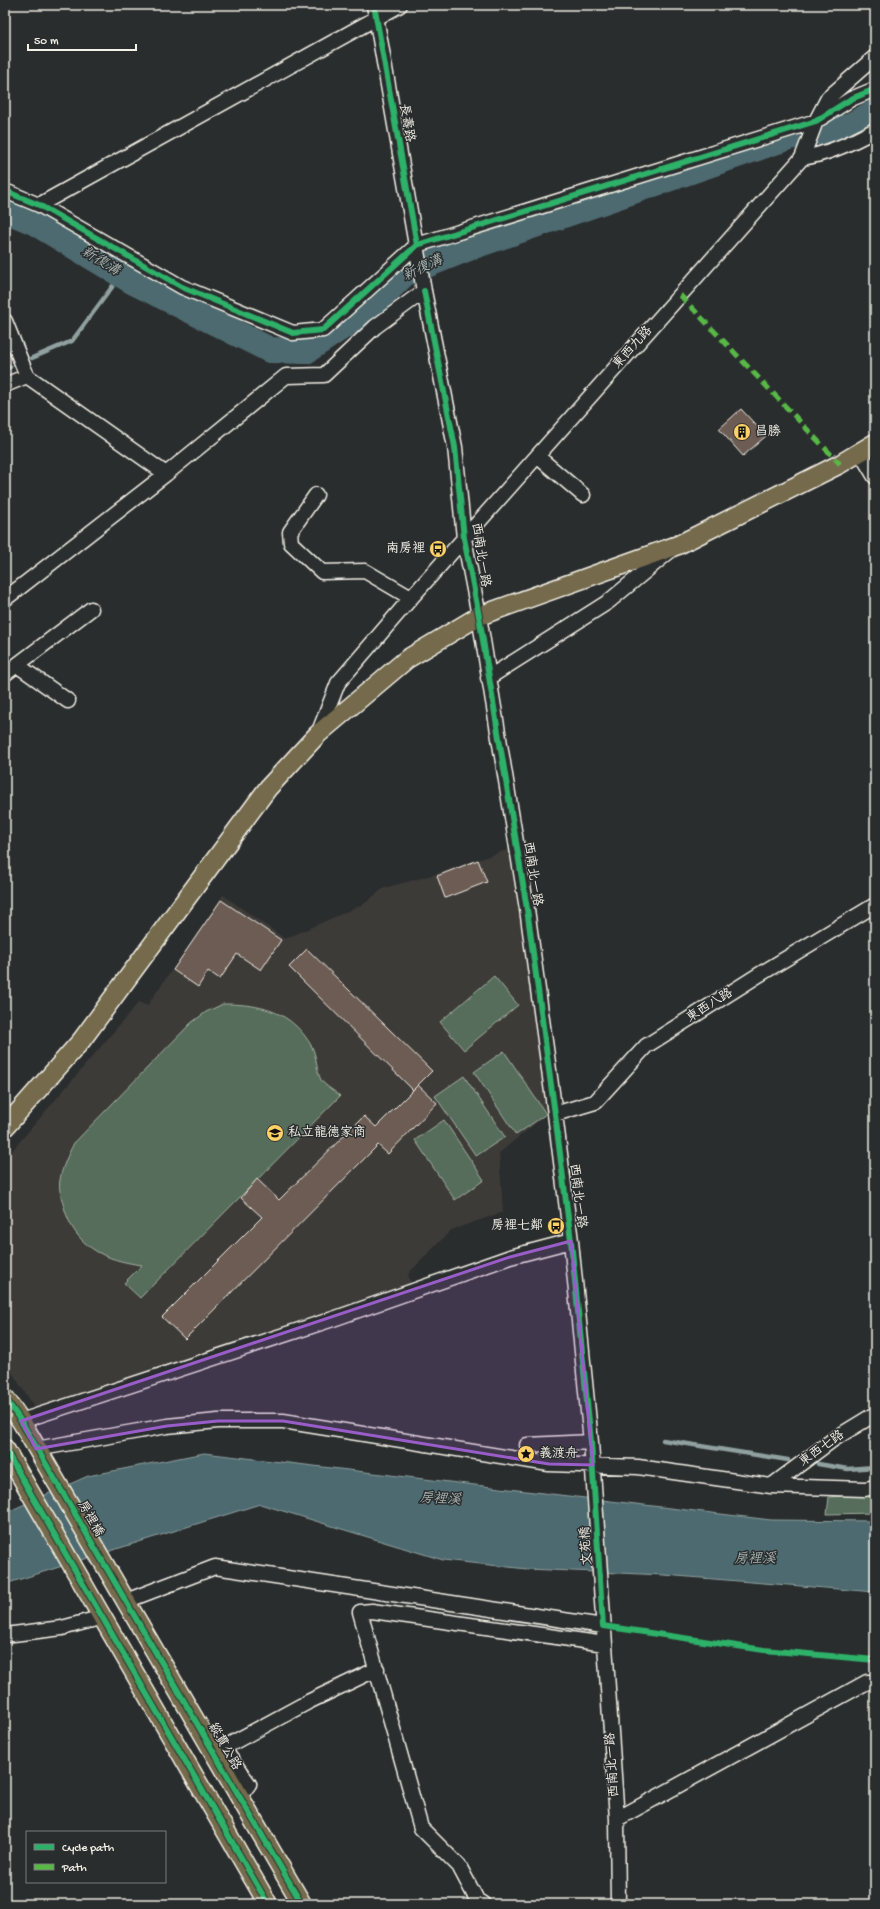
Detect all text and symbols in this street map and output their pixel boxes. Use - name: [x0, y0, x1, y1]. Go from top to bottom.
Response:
- scale bar: [28, 26, 136, 52]
- text: 50 m: [34, 35, 59, 49]
- street label: 長壽路: [395, 102, 418, 144]
- water label: 新復溝: [78, 243, 124, 281]
- water label: 新復溝: [400, 251, 446, 286]
- street label: 東西九路: [609, 323, 656, 372]
- building icon: 昌勝: [732, 422, 752, 442]
- place label: 昌勝: [755, 424, 781, 440]
- street label: 西南北一路: [468, 522, 493, 588]
- bus stop icon: 南房裡: [428, 539, 448, 559]
- place label: 南房裡: [386, 541, 425, 557]
- street label: 西南北一路: [520, 841, 545, 907]
- street label: 東西八路: [683, 985, 736, 1026]
- school or university icon: 私立龍德家商: [265, 1123, 285, 1143]
- place label: 私立龍德家商: [288, 1124, 366, 1141]
- street label: 西南北一路: [566, 1163, 589, 1229]
- bus stop icon: 房裡七鄰: [546, 1216, 566, 1236]
- place label: 房裡七鄰: [491, 1218, 543, 1234]
- street label: 東西七路: [796, 1427, 848, 1470]
- place icon: 義渡舟: [516, 1444, 536, 1464]
- place label: 義渡舟: [539, 1446, 578, 1462]
- water label: 房裡溪: [419, 1489, 462, 1510]
- street label: 房裡橋: [74, 1498, 107, 1540]
- street label: 文苑橋: [577, 1526, 596, 1566]
- water label: 房裡溪: [734, 1550, 777, 1569]
- street label: 縱貫公路: [205, 1720, 245, 1773]
- street label: 西南北一路: [602, 1732, 623, 1798]
- legend: [26, 1831, 166, 1883]
- text: Cycle path: [62, 1842, 115, 1856]
- text: Path: [61, 1862, 87, 1876]

